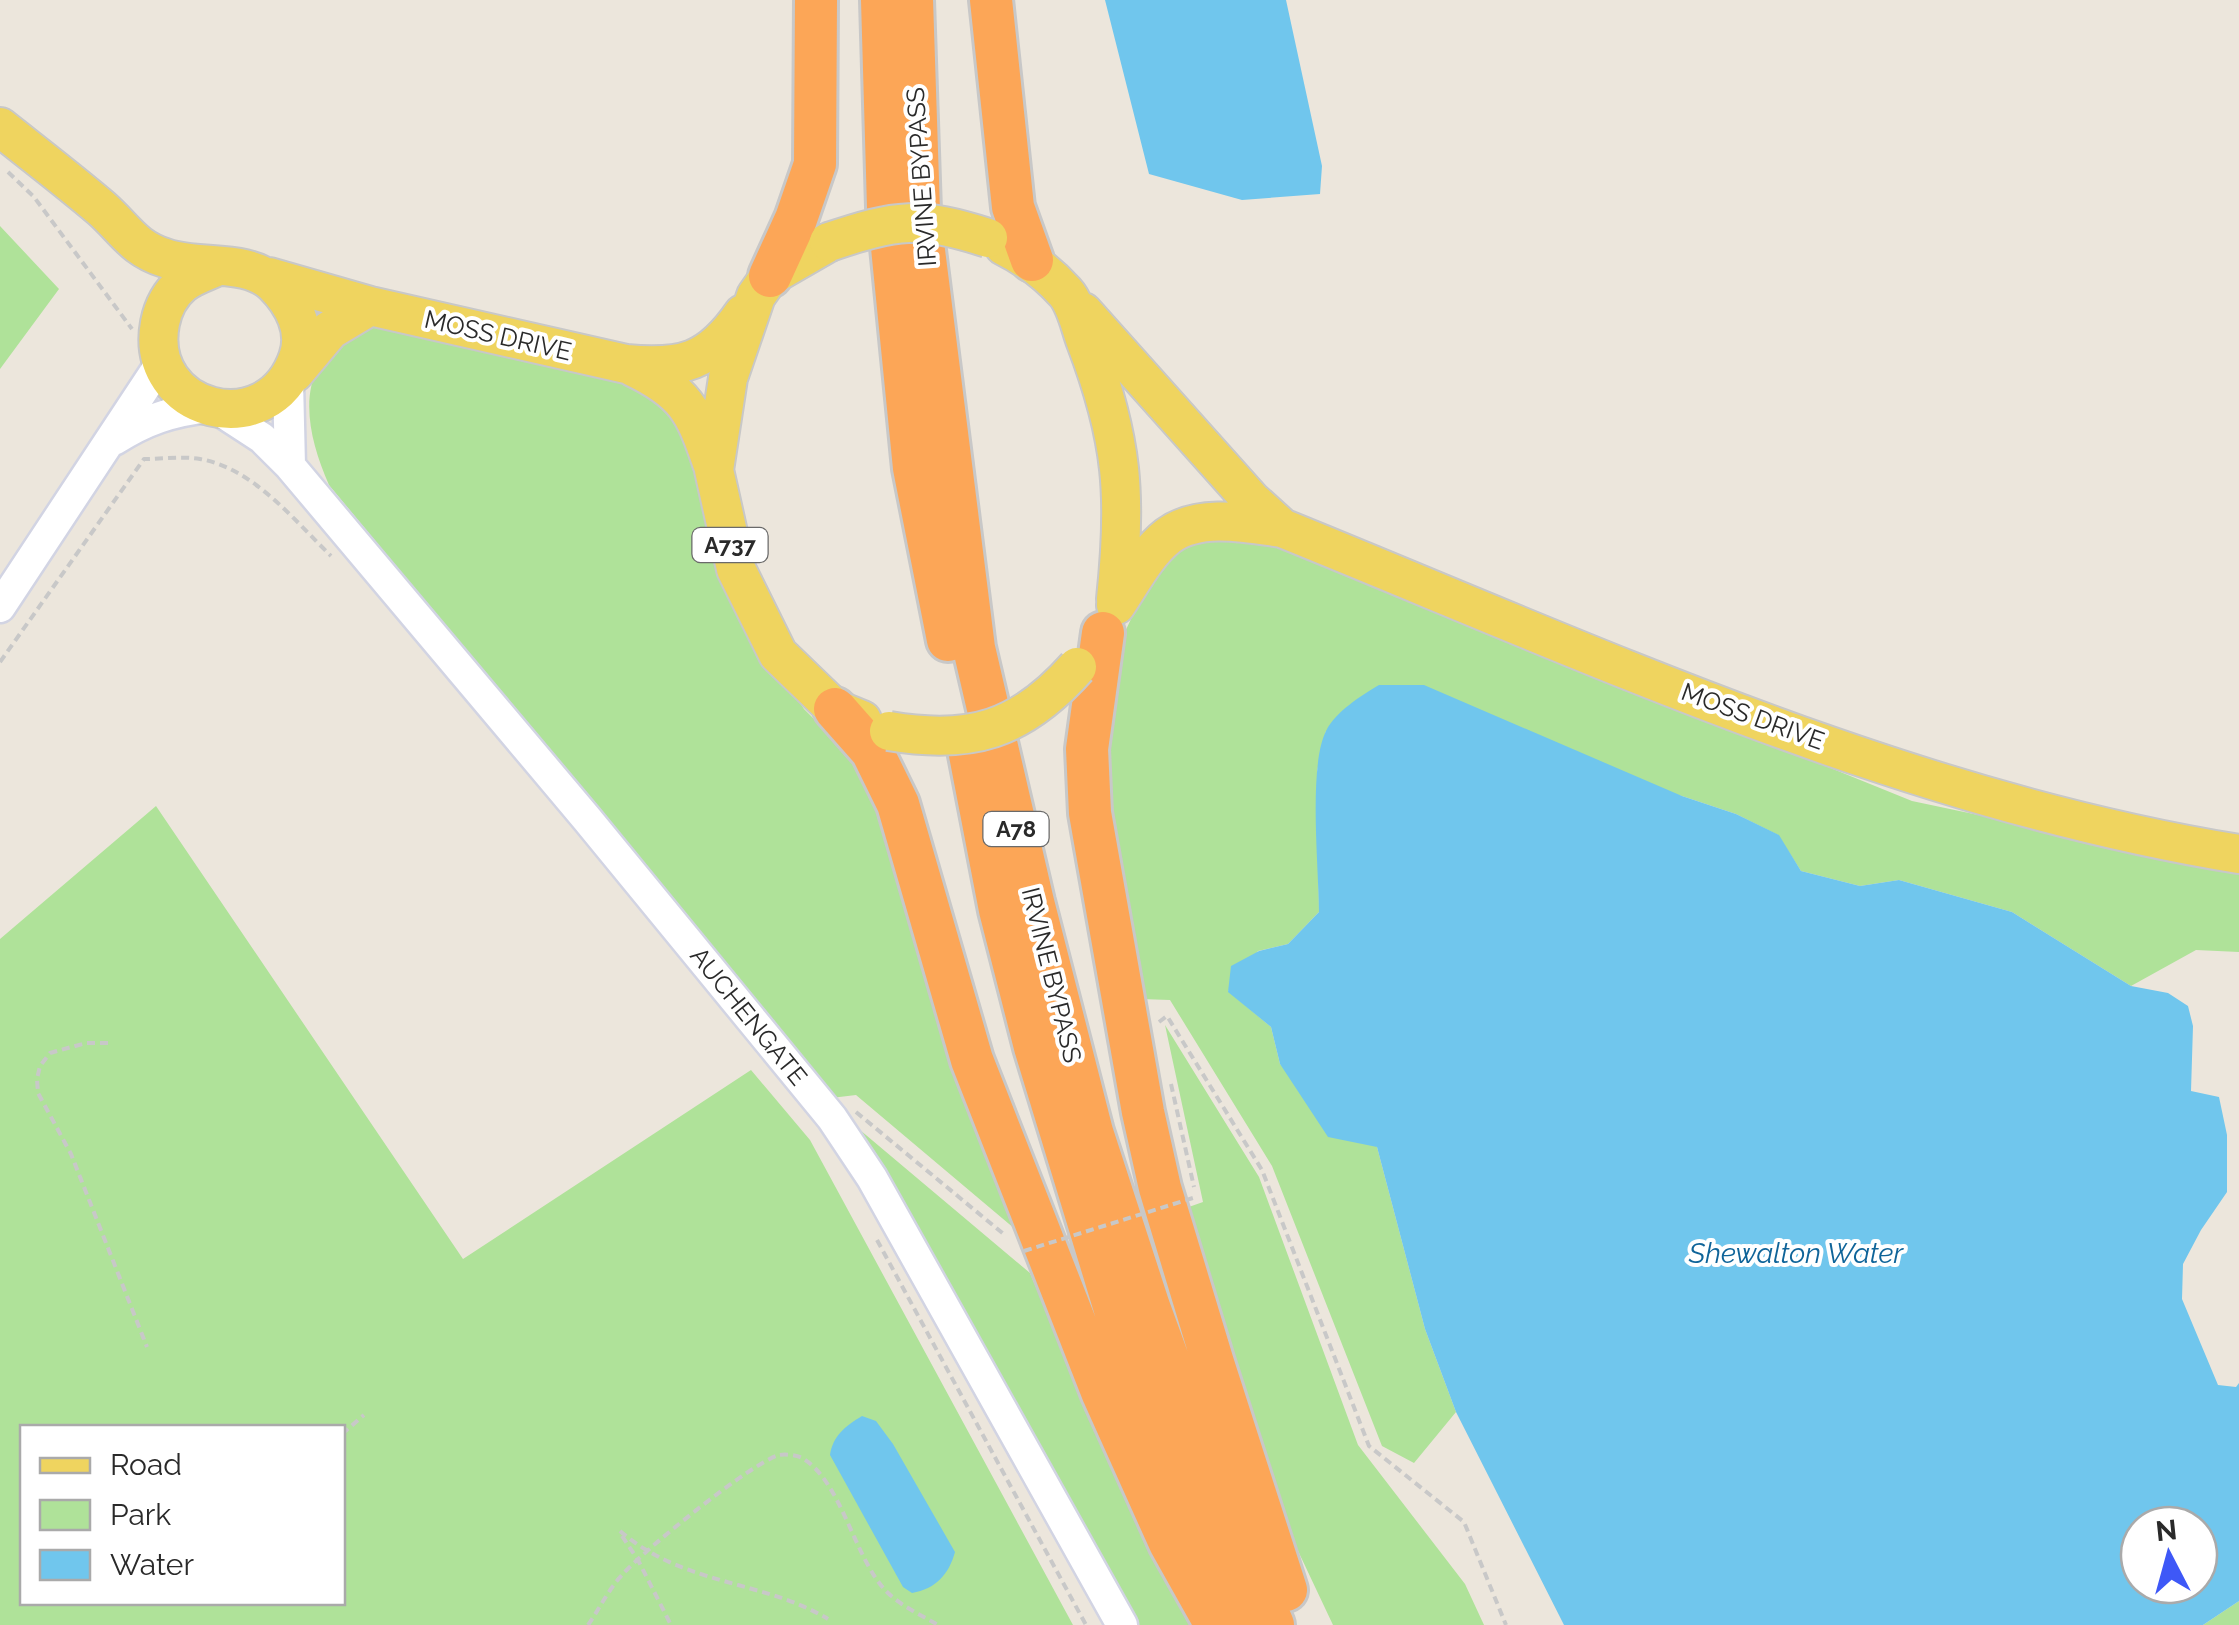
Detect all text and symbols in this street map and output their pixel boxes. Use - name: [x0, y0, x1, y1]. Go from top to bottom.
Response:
- street label: IRVINE BYPASS: [900, 86, 942, 268]
- street label: MOSS DRIVE: [422, 304, 574, 366]
- road number: A737: [692, 528, 768, 562]
- street label: MOSS DRIVE: [1677, 676, 1829, 756]
- road number: A78: [984, 812, 1048, 846]
- street label: IRVINE BYPASS: [1016, 884, 1088, 1066]
- street label: AUCHENGATE: [684, 941, 814, 1091]
- water label: Shewalton Water: [1688, 1237, 1905, 1270]
- legend: [20, 1425, 345, 1605]
- text: Road: [110, 1447, 182, 1482]
- text: Park: [110, 1497, 171, 1532]
- north arrow: [2119, 1505, 2219, 1605]
- text: N: [2154, 1513, 2179, 1548]
- text: Water: [110, 1547, 194, 1582]

